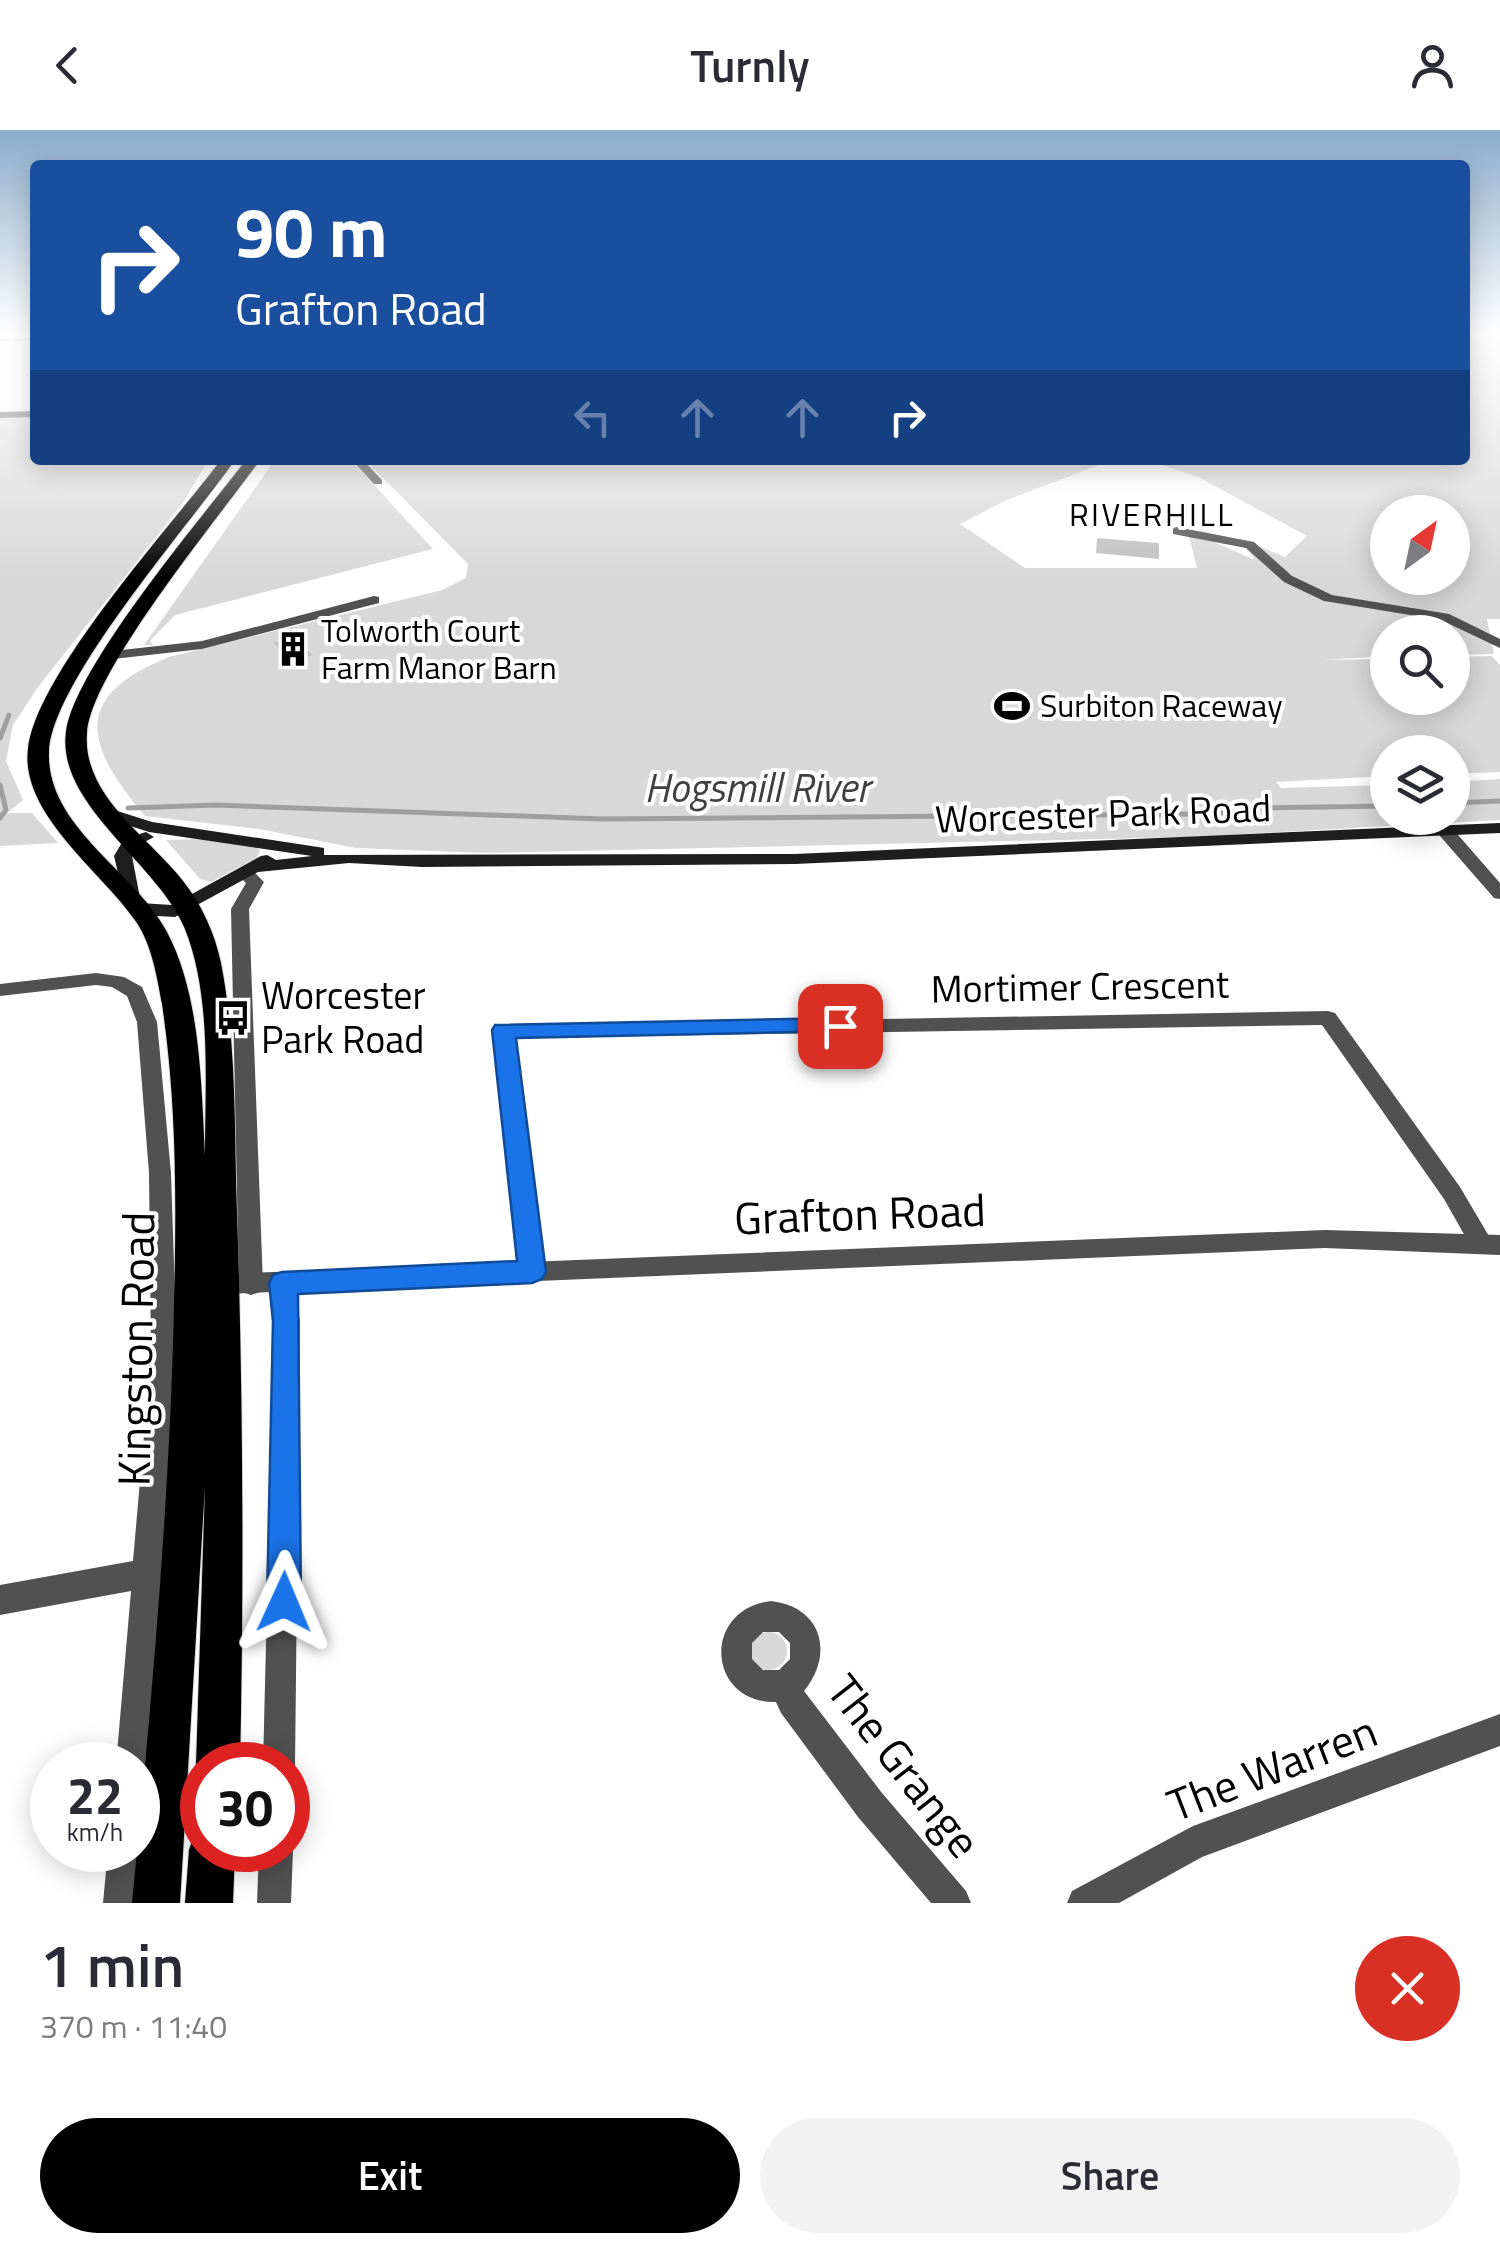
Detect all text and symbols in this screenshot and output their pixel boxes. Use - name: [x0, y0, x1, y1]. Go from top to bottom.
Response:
- text: Turnly: [690, 31, 810, 99]
- icon: back: [40, 38, 95, 93]
- icon: person: [1405, 38, 1460, 93]
- text: 90 m: [235, 178, 388, 284]
- icon: right: [70, 200, 200, 330]
- text: Grafton Road: [235, 274, 487, 342]
- icon: left: [565, 390, 620, 445]
- icon: ahead: [670, 390, 725, 445]
- icon: ahead: [775, 390, 830, 445]
- icon: right: [880, 390, 935, 445]
- district label: RIVERHILL: [1069, 490, 1235, 538]
- north arrow: [1370, 495, 1470, 595]
- map controls: [1370, 495, 1470, 835]
- place label: Tolworth Court Farm Manor Barn: [321, 606, 557, 691]
- button: search: [1370, 615, 1470, 715]
- building icon: Tolworth Court Farm Manor Barn: [274, 630, 312, 668]
- place label: Surbiton Raceway: [1040, 681, 1283, 729]
- sports icon: Surbiton Raceway: [993, 687, 1031, 725]
- button: layers: [1370, 735, 1470, 835]
- water label: Hogsmill River: [644, 757, 874, 818]
- street label: Worcester Park Road: [934, 778, 1272, 848]
- street label: Mortimer Crescent: [930, 954, 1230, 1018]
- place label: Worcester Park Road: [261, 966, 426, 1068]
- pin: [798, 984, 883, 1069]
- bus stop icon: Worcester Park Road: [214, 999, 252, 1037]
- icon: arrive: [813, 999, 868, 1054]
- street label: Grafton Road: [733, 1175, 987, 1251]
- street label: Kingston Road: [99, 1211, 171, 1487]
- position arrow: [232, 1550, 336, 1654]
- street label: The Grange: [811, 1659, 998, 1872]
- street label: The Warren: [1157, 1696, 1386, 1838]
- speed limit sign: 30: [180, 1742, 310, 1872]
- text: 22: [67, 1757, 123, 1833]
- text: km/h: [67, 1813, 123, 1851]
- text: 1 min: [40, 1919, 184, 2010]
- button: close: [1355, 1936, 1460, 2041]
- text: 370 m · 11:40: [40, 2002, 227, 2050]
- button: Exit: [40, 2118, 740, 2233]
- button: Share: [760, 2118, 1460, 2233]

